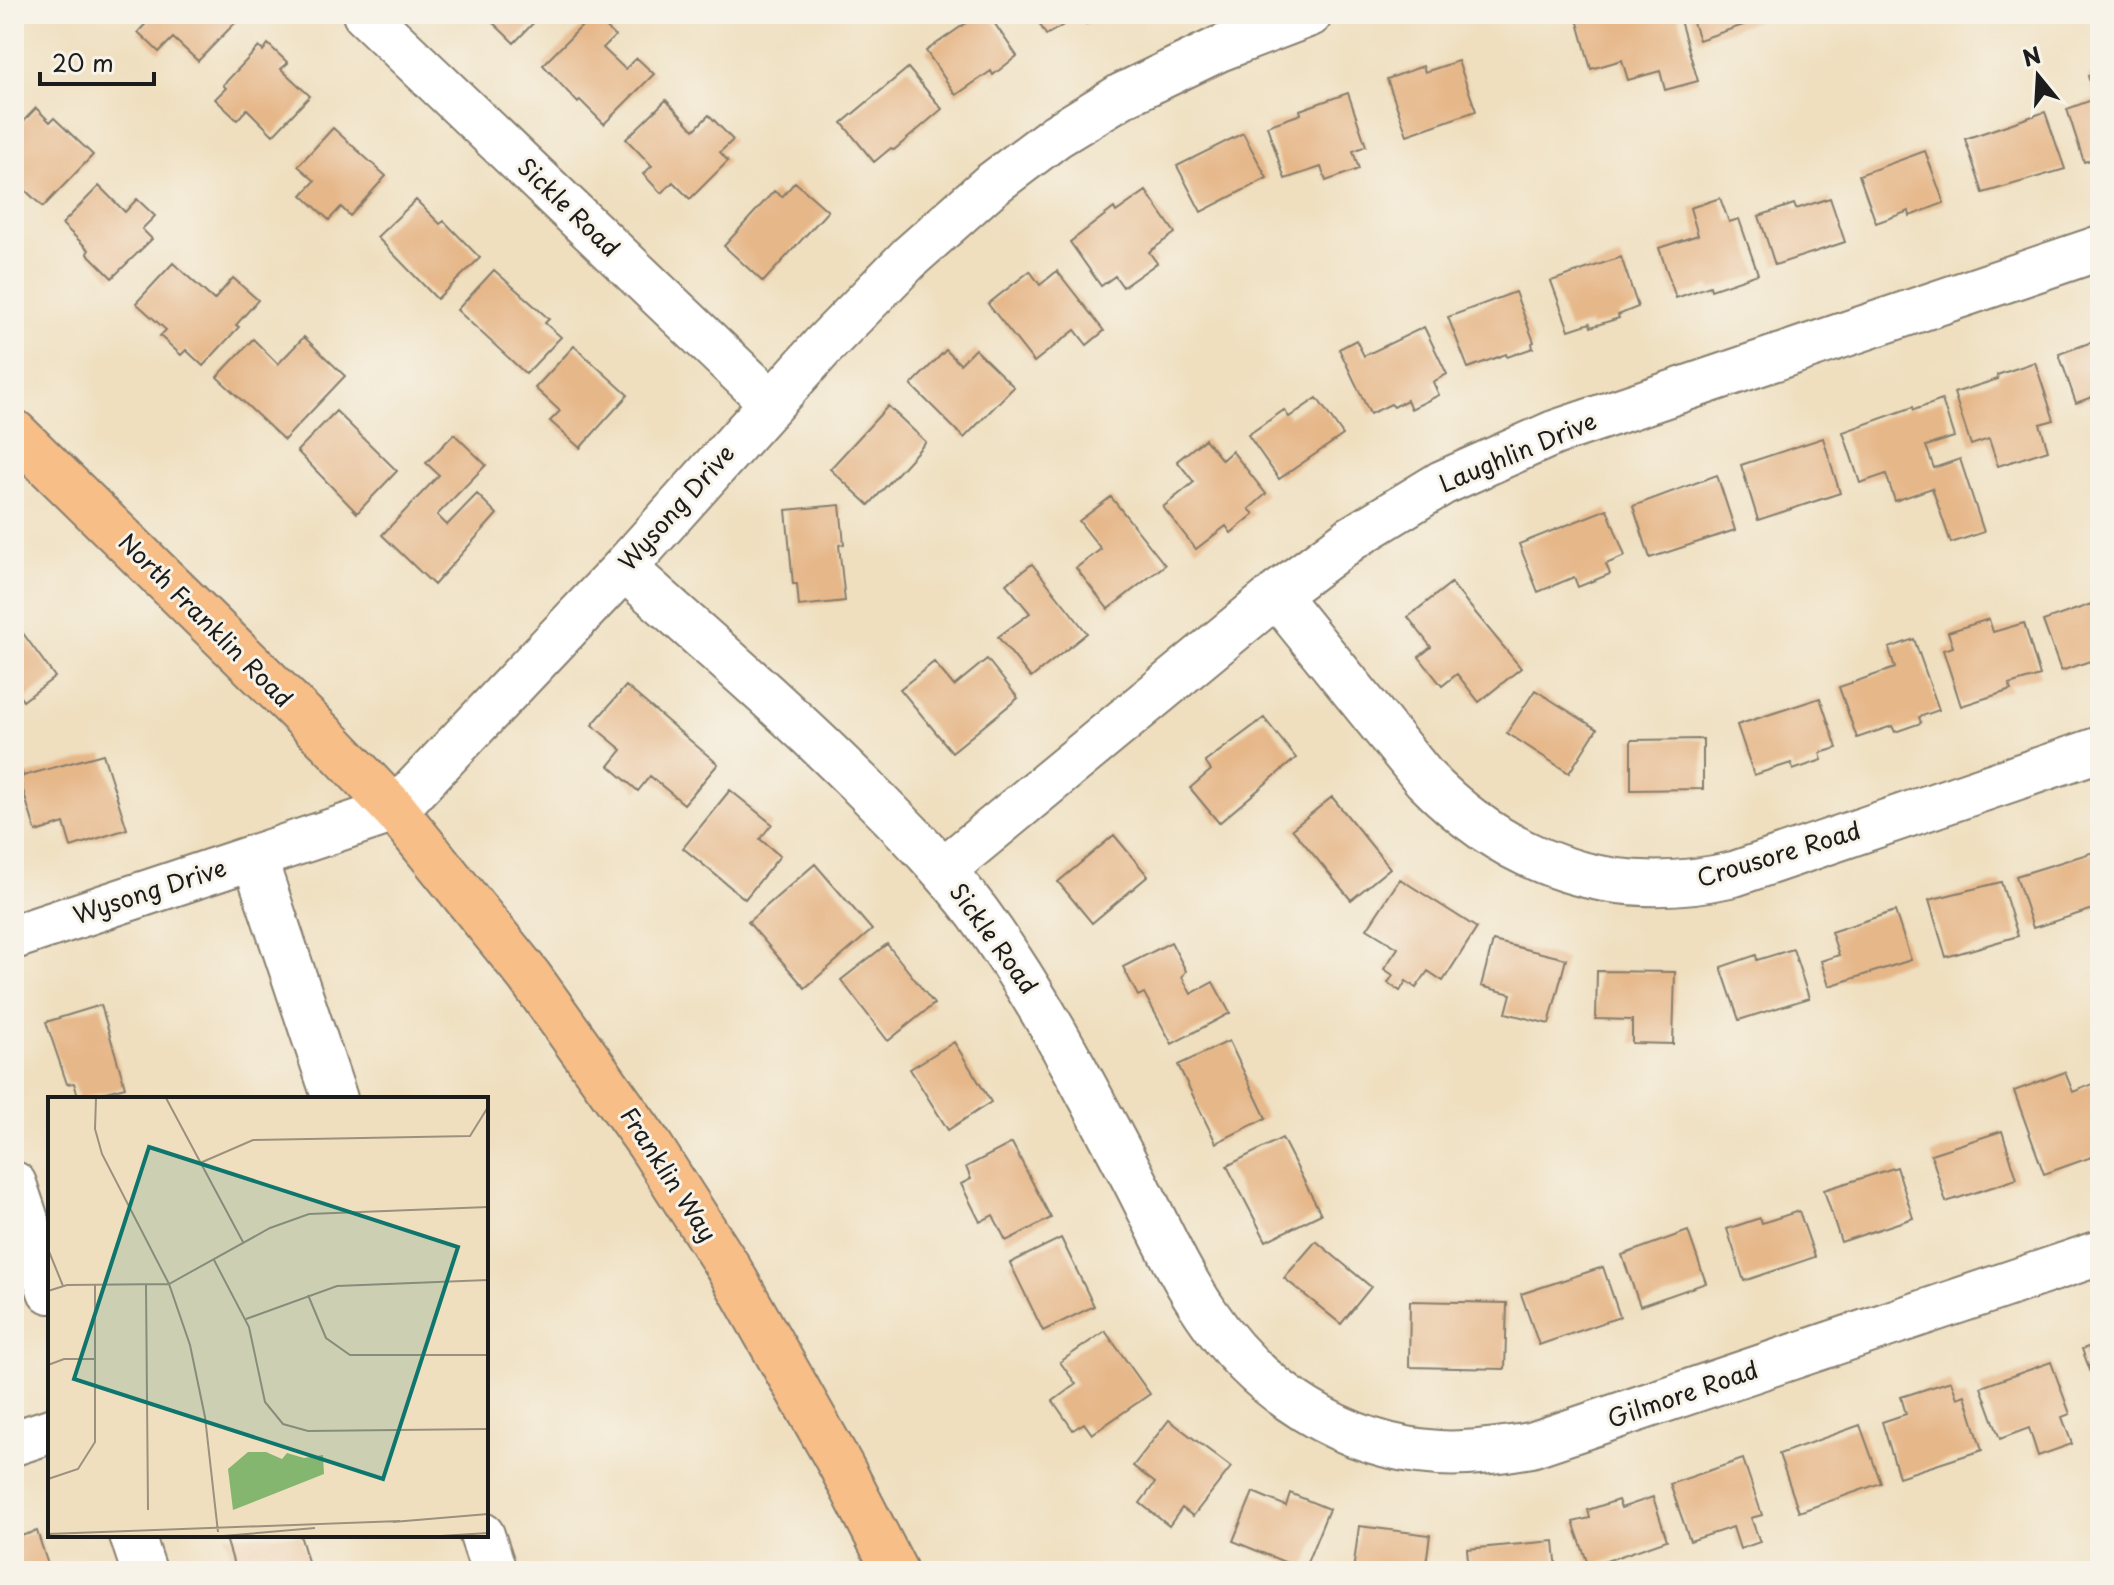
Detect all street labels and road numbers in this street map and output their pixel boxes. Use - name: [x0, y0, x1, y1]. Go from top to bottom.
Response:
- street label: Sickle Road: [510, 149, 629, 265]
- street label: Laughlin Drive: [1433, 402, 1602, 501]
- street label: Wysong Drive: [609, 436, 742, 578]
- street label: North Franklin Road: [111, 524, 302, 715]
- street label: Crousore Road: [1692, 811, 1865, 895]
- street label: Wysong Drive: [68, 848, 231, 932]
- street label: Sickle Road: [942, 875, 1047, 1001]
- street label: Franklin Way: [613, 1099, 727, 1248]
- street label: Gilmore Road: [1602, 1351, 1762, 1436]

